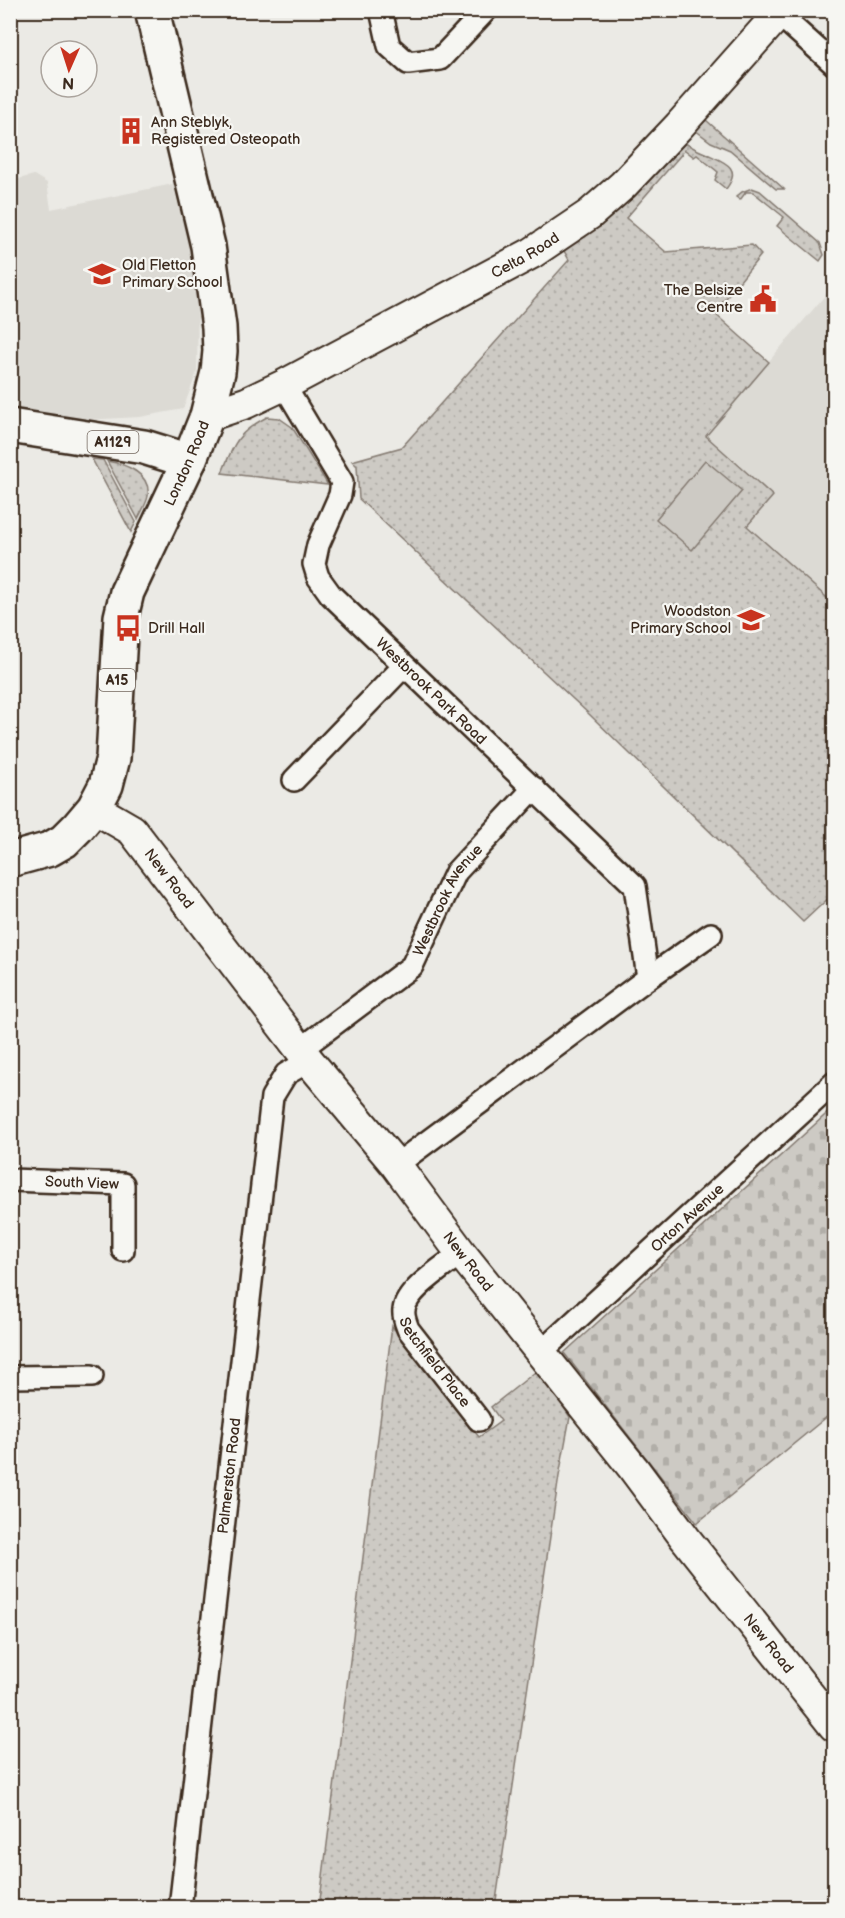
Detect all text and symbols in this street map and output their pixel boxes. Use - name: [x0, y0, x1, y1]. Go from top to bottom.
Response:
- north arrow: [39, 39, 99, 99]
- text: N: [62, 73, 75, 92]
- place label: Ann Steblyk, Registered Osteopath: [151, 113, 300, 149]
- building icon: Ann Steblyk, Registered Osteopath: [116, 116, 146, 146]
- street label: Celta Road: [488, 228, 563, 283]
- place label: Old Fletton Primary School: [122, 256, 223, 292]
- school or university icon: Old Fletton Primary School: [87, 259, 117, 289]
- place label: The Belsize Centre: [664, 281, 743, 317]
- public building icon: The Belsize Centre: [748, 284, 778, 314]
- street label: London Road: [160, 418, 214, 509]
- road number: A1129: [88, 431, 138, 453]
- place label: Woodston Primary School: [630, 602, 731, 638]
- school or university icon: Woodston Primary School: [736, 605, 766, 635]
- bus stop icon: Drill Hall: [113, 613, 143, 643]
- place label: Drill Hall: [148, 619, 205, 638]
- street label: Westbrook Park Road: [372, 634, 491, 749]
- road number: A15: [99, 669, 135, 691]
- street label: Westbrook Avenue: [409, 840, 487, 959]
- street label: New Road: [140, 845, 198, 912]
- street label: South View: [45, 1172, 119, 1193]
- street label: Orton Avenue: [647, 1179, 728, 1256]
- street label: New Road: [439, 1228, 497, 1295]
- street label: Setchfield Place: [395, 1315, 475, 1411]
- street label: Palmerston Road: [213, 1417, 245, 1535]
- street label: New Road: [739, 1610, 798, 1677]

